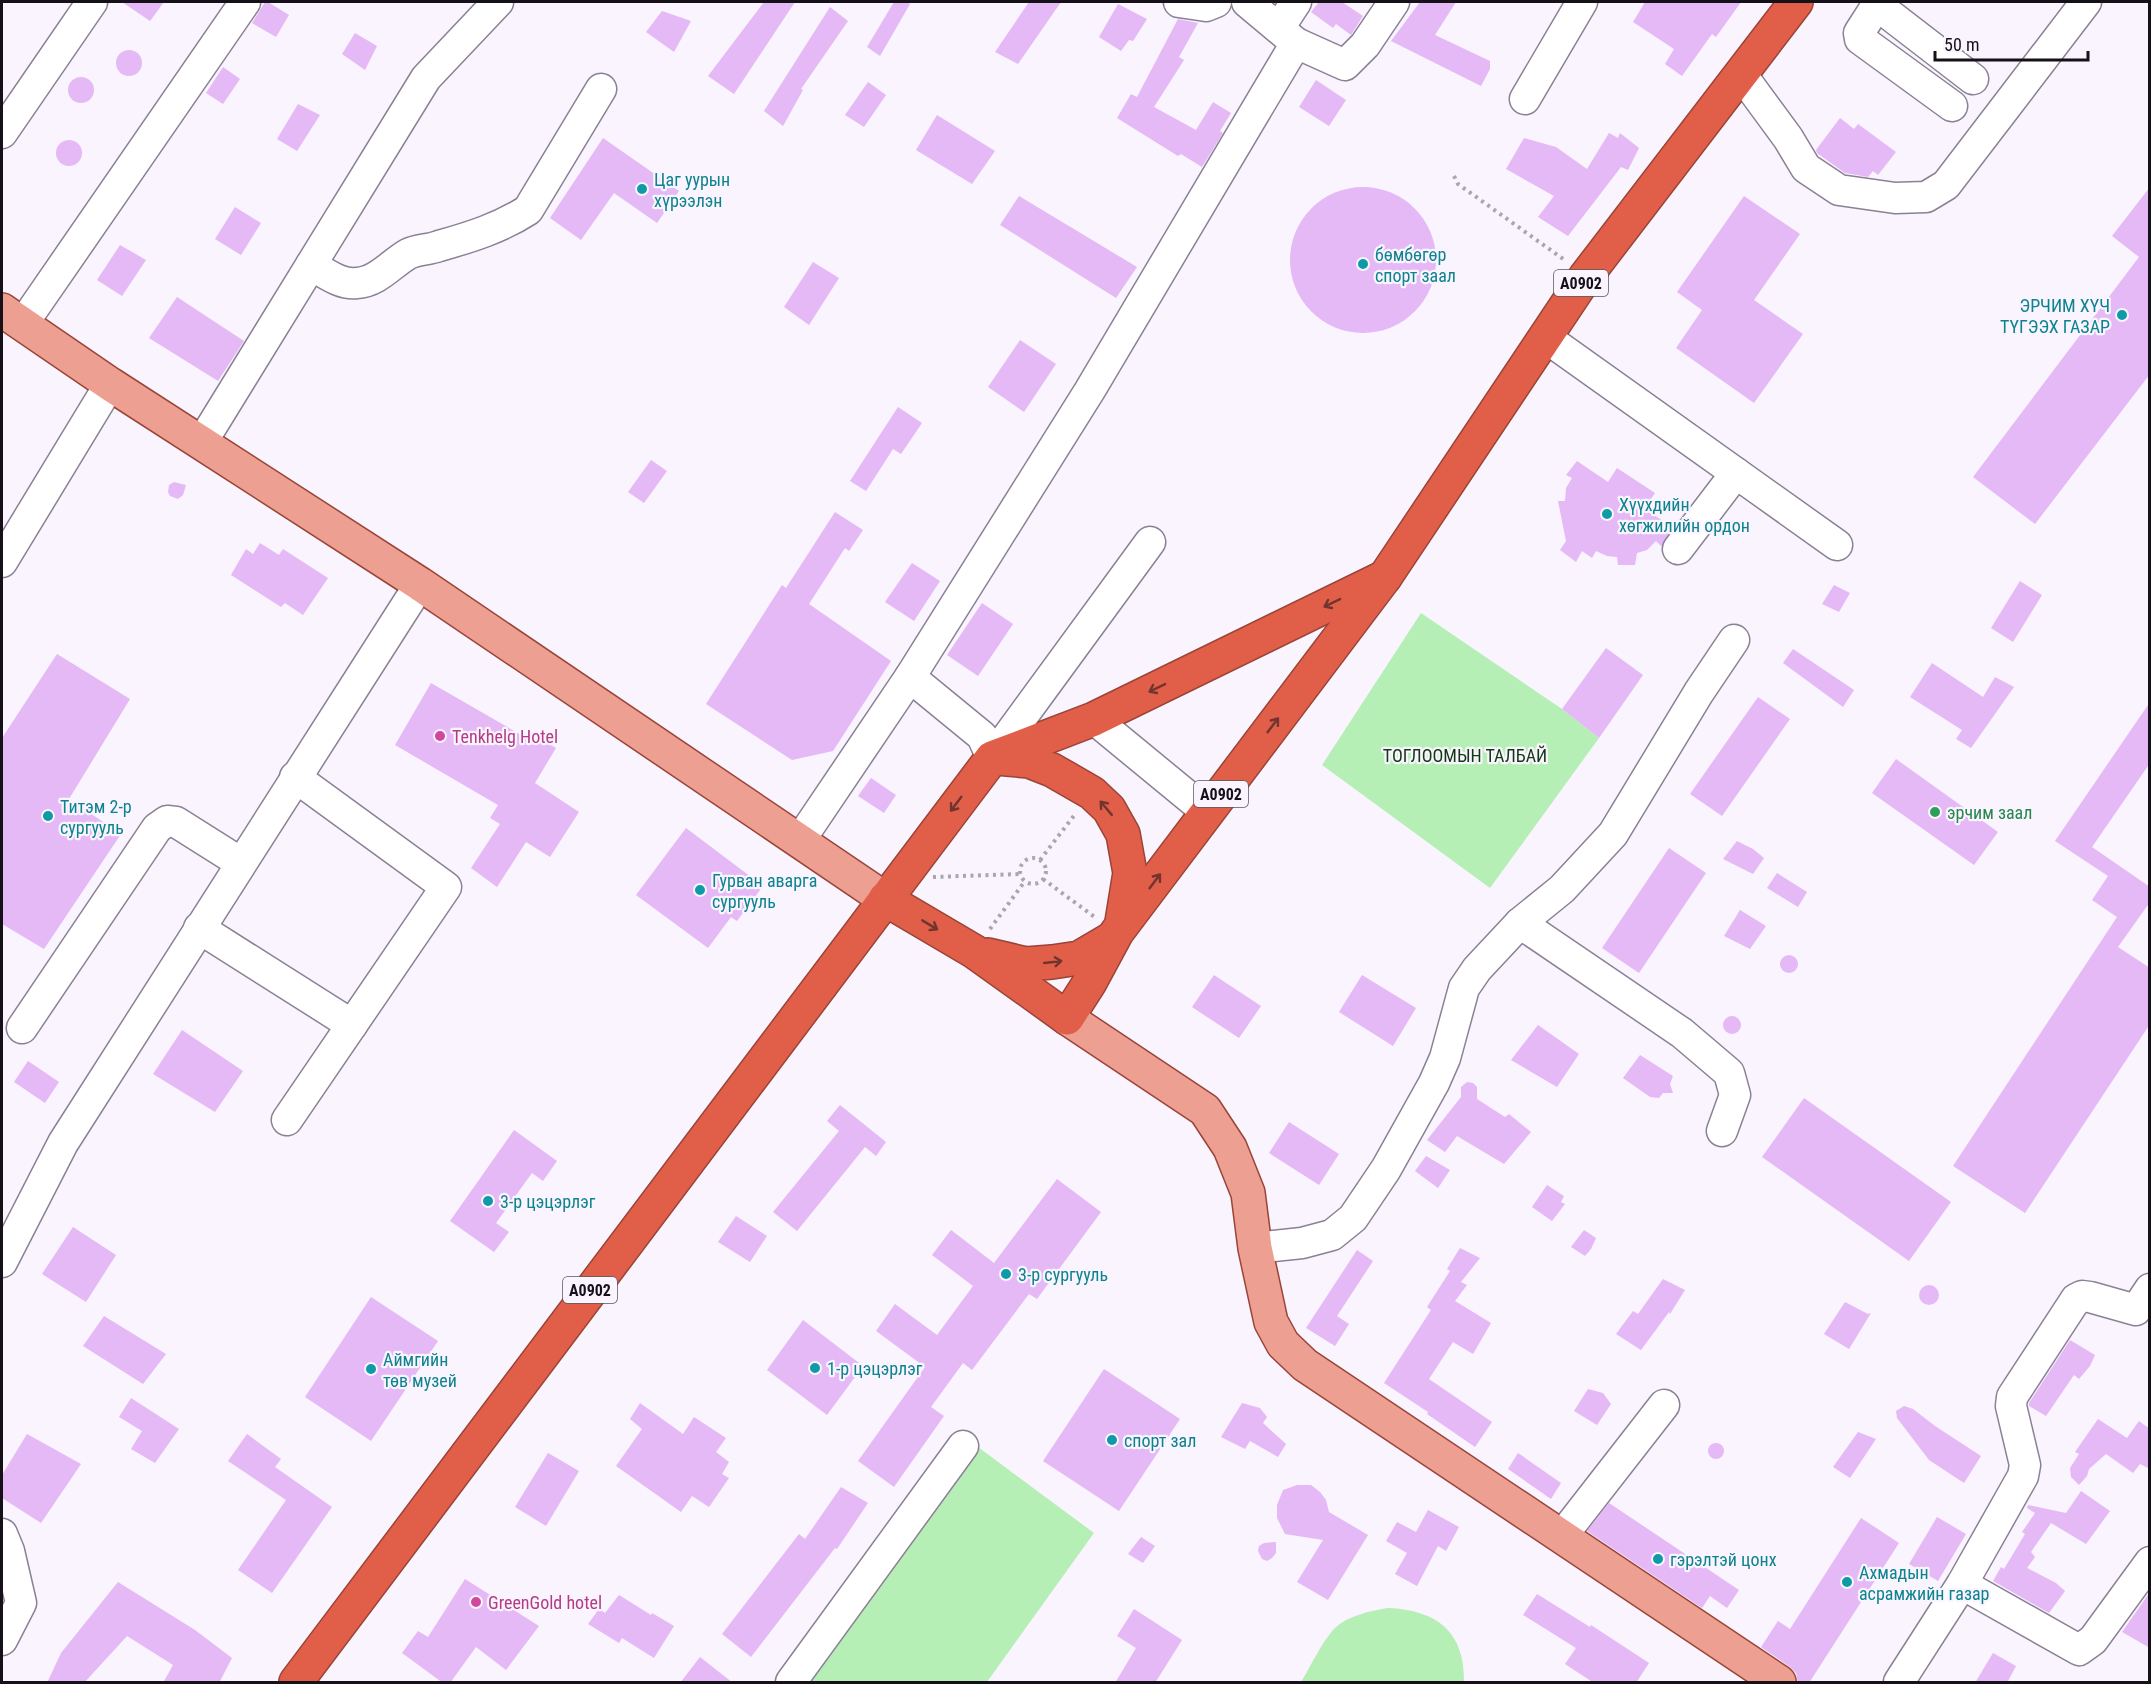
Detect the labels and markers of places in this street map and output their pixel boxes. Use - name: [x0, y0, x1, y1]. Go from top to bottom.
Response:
- place label: Цаг уурын хүрээлэн: [654, 169, 730, 211]
- marker: Цаг уурын хүрээлэн: [635, 182, 649, 196]
- place label: бөмбөгөр спорт заал: [1375, 244, 1456, 286]
- marker: бөмбөгөр спорт заал: [1356, 257, 1370, 271]
- place label: ЭРЧИМ ХҮЧ ТҮГЭЭХ ГАЗАР: [2000, 295, 2110, 337]
- marker: ЭРЧИМ ХҮЧ ТҮГЭЭХ ГАЗАР: [2115, 308, 2129, 322]
- place label: Хүүхдийн хөгжилийн ордон: [1619, 494, 1750, 536]
- marker: Хүүхдийн хөгжилийн ордон: [1600, 507, 1614, 521]
- place label: Tenkhelg Hotel: [452, 726, 558, 747]
- marker: Tenkhelg Hotel: [433, 729, 447, 743]
- place label: Титэм 2-р сургууль: [60, 796, 132, 838]
- place label: эрчим заал: [1947, 802, 2032, 823]
- marker: эрчим заал: [1928, 805, 1942, 819]
- marker: Титэм 2-р сургууль: [41, 809, 55, 823]
- place label: Гурван аварга сургууль: [712, 870, 817, 912]
- marker: Гурван аварга сургууль: [693, 883, 707, 897]
- place label: 3-р цэцэрлэг: [500, 1191, 596, 1212]
- marker: 3-р цэцэрлэг: [481, 1194, 495, 1208]
- place label: 3-р сургууль: [1018, 1264, 1108, 1285]
- marker: 3-р сургууль: [999, 1267, 1013, 1281]
- place label: Аймгийн төв музей: [383, 1349, 457, 1391]
- place label: 1-р цэцэрлэг: [827, 1358, 923, 1379]
- marker: 1-р цэцэрлэг: [808, 1361, 822, 1375]
- marker: Аймгийн төв музей: [364, 1362, 378, 1376]
- place label: спорт зал: [1124, 1430, 1196, 1451]
- marker: спорт зал: [1105, 1433, 1119, 1447]
- place label: гэрэлтэй цонх: [1670, 1549, 1777, 1570]
- marker: гэрэлтэй цонх: [1651, 1552, 1665, 1566]
- place label: Ахмадын асрамжийн газар: [1859, 1562, 1990, 1604]
- marker: Ахмадын асрамжийн газар: [1840, 1575, 1854, 1589]
- place label: GreenGold hotel: [488, 1592, 602, 1613]
- marker: GreenGold hotel: [469, 1595, 483, 1609]

